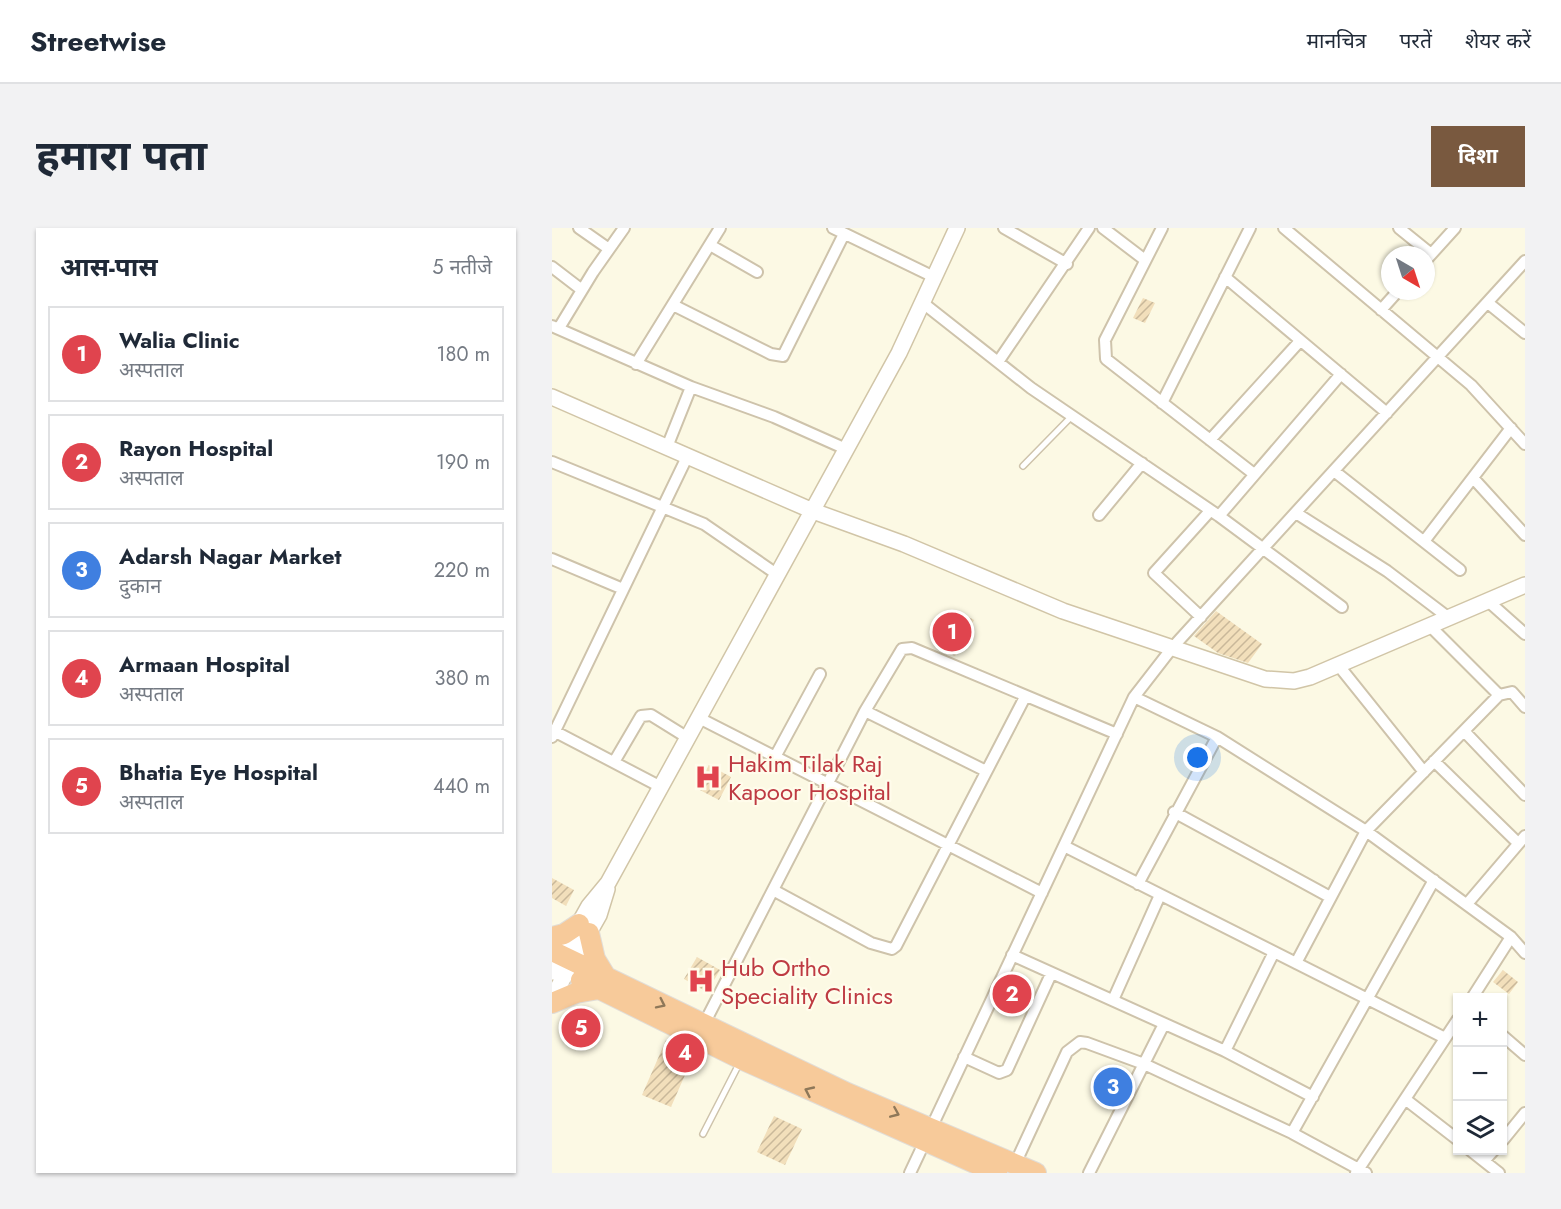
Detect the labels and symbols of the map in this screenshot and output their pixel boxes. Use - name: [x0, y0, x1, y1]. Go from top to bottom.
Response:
- north arrow: [1381, 246, 1435, 300]
- pin: 1: [932, 610, 972, 654]
- your location: [1183, 743, 1212, 772]
- place label: Hakim Tilak Raj Kapoor Hospital: [728, 746, 891, 809]
- hospital icon: Hakim Tilak Raj Kapoor Hospital: [693, 762, 723, 792]
- place label: Hub Ortho Speciality Clinics: [721, 950, 893, 1013]
- hospital icon: Hub Ortho Speciality Clinics: [686, 966, 716, 996]
- pin: 2: [992, 972, 1032, 1017]
- one-way arrow: [655, 996, 666, 1008]
- pin: 5: [561, 1006, 600, 1050]
- pin: 4: [666, 1030, 704, 1076]
- pin: 3: [1094, 1064, 1132, 1110]
- one-way arrow: [804, 1086, 815, 1098]
- one-way arrow: [889, 1106, 900, 1118]

